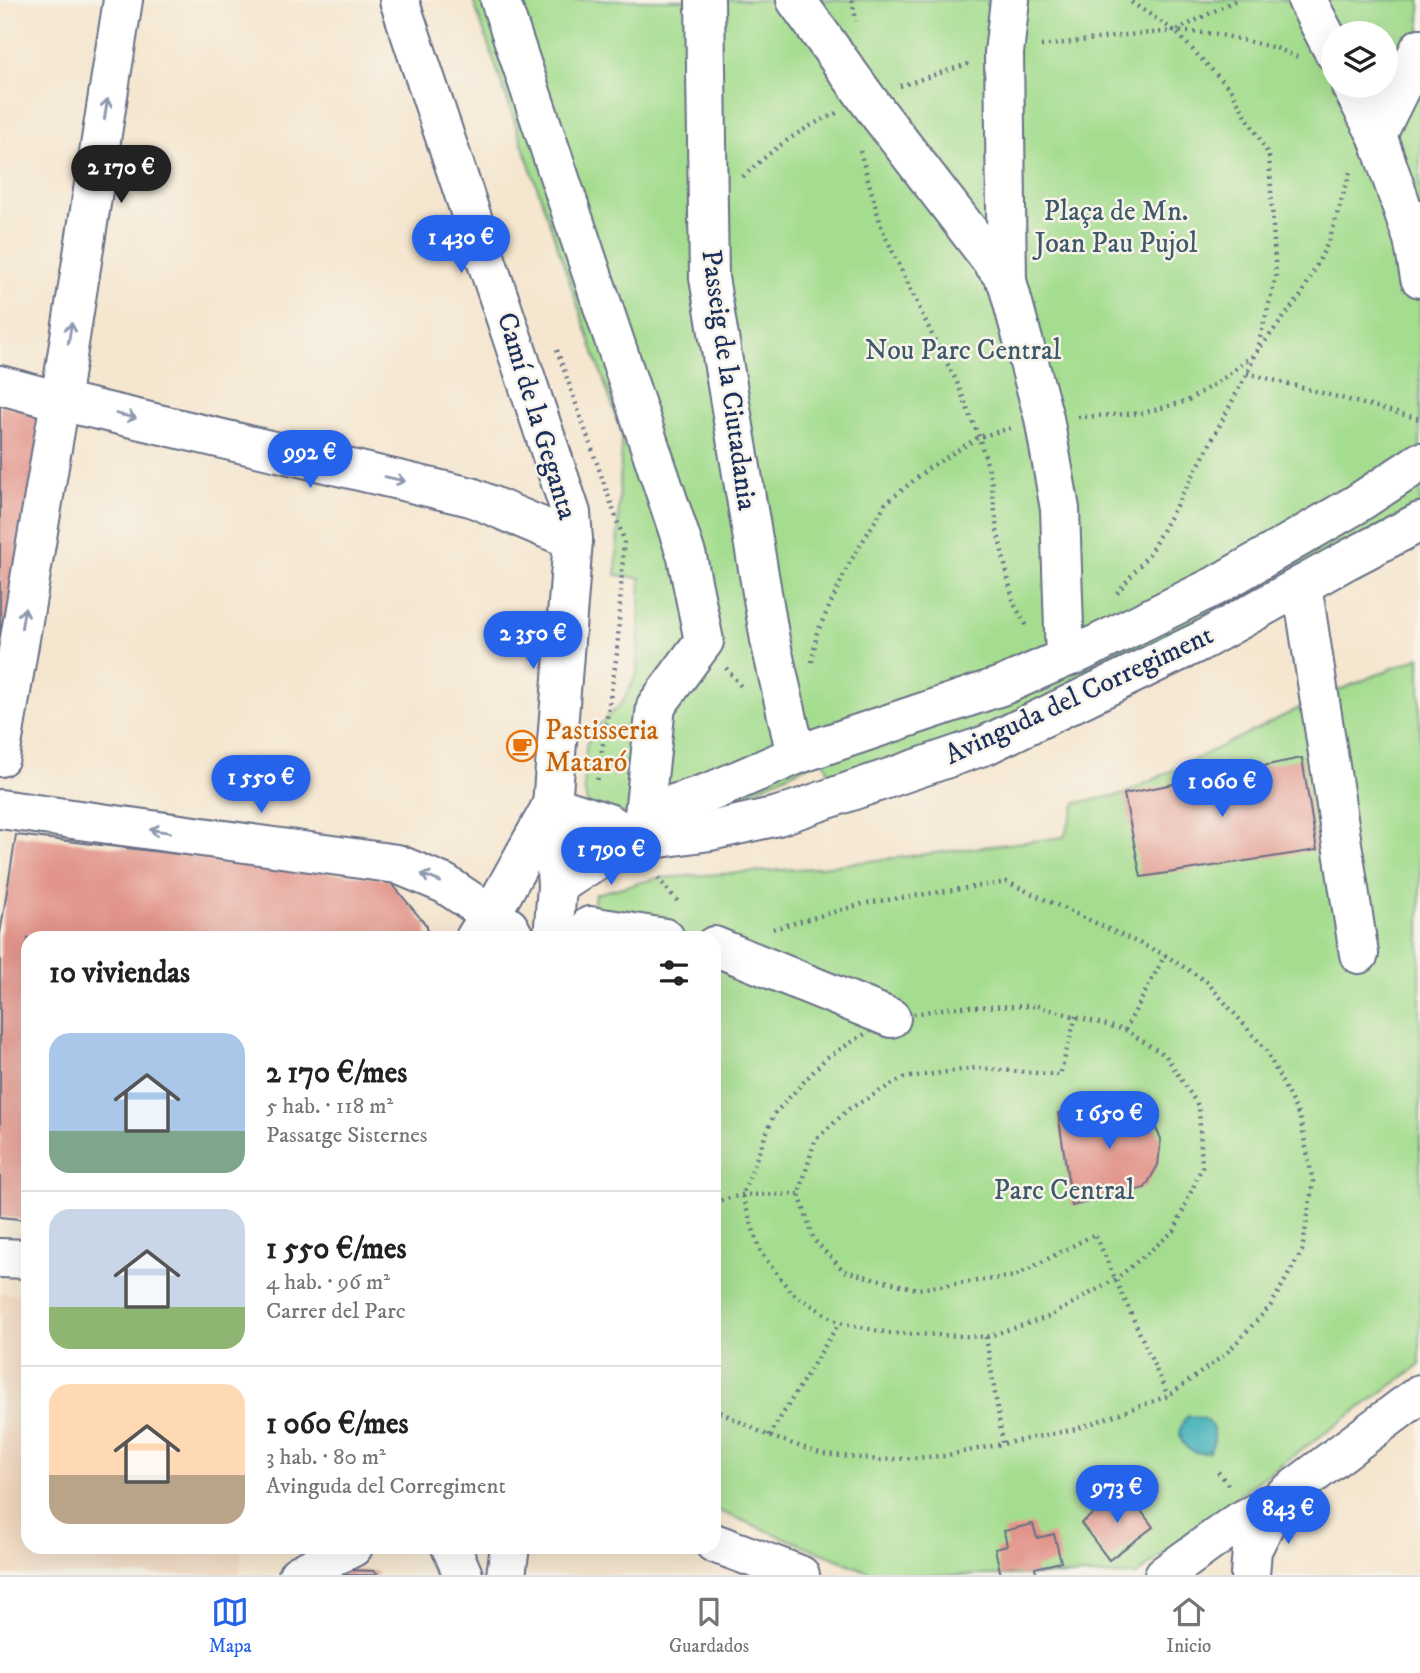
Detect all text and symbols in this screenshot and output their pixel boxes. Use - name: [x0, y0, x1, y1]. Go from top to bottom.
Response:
- map controls: [1321, 21, 1398, 98]
- button: layers: [1321, 21, 1398, 98]
- one-way arrow: [100, 98, 113, 121]
- pin: 2 170 €: [56, 146, 186, 205]
- text: 2 170 €: [87, 153, 155, 182]
- park label: Plaça de Mn. Joan Pau Pujol: [1032, 194, 1198, 261]
- pin: 1 430 €: [396, 216, 526, 275]
- text: 1 430 €: [428, 223, 494, 252]
- street label: Passeig de la Ciutadania: [693, 247, 765, 513]
- street label: Camí de la Geganta: [489, 308, 585, 524]
- one-way arrow: [64, 323, 77, 345]
- park label: Nou Parc Central: [865, 333, 1062, 368]
- one-way arrow: [114, 410, 137, 424]
- pin: 992 €: [261, 430, 359, 490]
- text: 992 €: [284, 438, 336, 467]
- one-way arrow: [383, 473, 406, 486]
- one-way arrow: [17, 607, 30, 630]
- pin: 2 350 €: [468, 612, 598, 671]
- street label: Avinguda del Corregiment: [939, 617, 1219, 773]
- text: 2 350 €: [499, 619, 567, 648]
- place label: Pastisseria Mataró: [545, 713, 659, 780]
- cafe icon: Pastisseria Mataró: [505, 729, 539, 763]
- pin: 1 550 €: [196, 756, 326, 815]
- pin: 1 060 €: [1157, 760, 1287, 819]
- text: 1 550 €: [227, 763, 295, 792]
- text: 1 060 €: [1188, 767, 1256, 796]
- one-way arrow: [149, 824, 172, 837]
- pin: 1 790 €: [546, 828, 676, 887]
- text: 1 790 €: [577, 835, 645, 864]
- one-way arrow: [421, 871, 442, 884]
- icon: filters: [655, 954, 693, 992]
- text: 10 viviendas: [49, 955, 190, 992]
- text: 2 170 €/mes: [266, 1055, 407, 1092]
- icon: home: [105, 1061, 189, 1145]
- text: 5 hab. · 118 m²: [266, 1092, 393, 1121]
- pin: 1 650 €: [1044, 1092, 1174, 1151]
- text: 1 650 €: [1075, 1099, 1143, 1128]
- text: Passatge Sisternes: [266, 1121, 428, 1150]
- park label: Parc Central: [994, 1173, 1135, 1208]
- text: 1 550 €/mes: [266, 1231, 406, 1268]
- icon: home: [105, 1237, 189, 1321]
- text: 4 hab. · 96 m²: [266, 1268, 390, 1297]
- text: Carrer del Parc: [266, 1297, 406, 1326]
- text: 1 060 €/mes: [266, 1406, 408, 1443]
- icon: home: [105, 1412, 189, 1496]
- text: 3 hab. · 80 m²: [266, 1443, 386, 1472]
- pin: 973 €: [1068, 1466, 1166, 1525]
- text: Avinguda del Corregiment: [266, 1472, 506, 1501]
- text: 973 €: [1092, 1473, 1142, 1502]
- pin: 843 €: [1239, 1486, 1337, 1546]
- text: 843 €: [1262, 1494, 1314, 1523]
- tab: Mapa: [209, 1593, 252, 1658]
- tab: Guardados: [669, 1593, 749, 1658]
- tab: Inicio: [1166, 1593, 1211, 1658]

